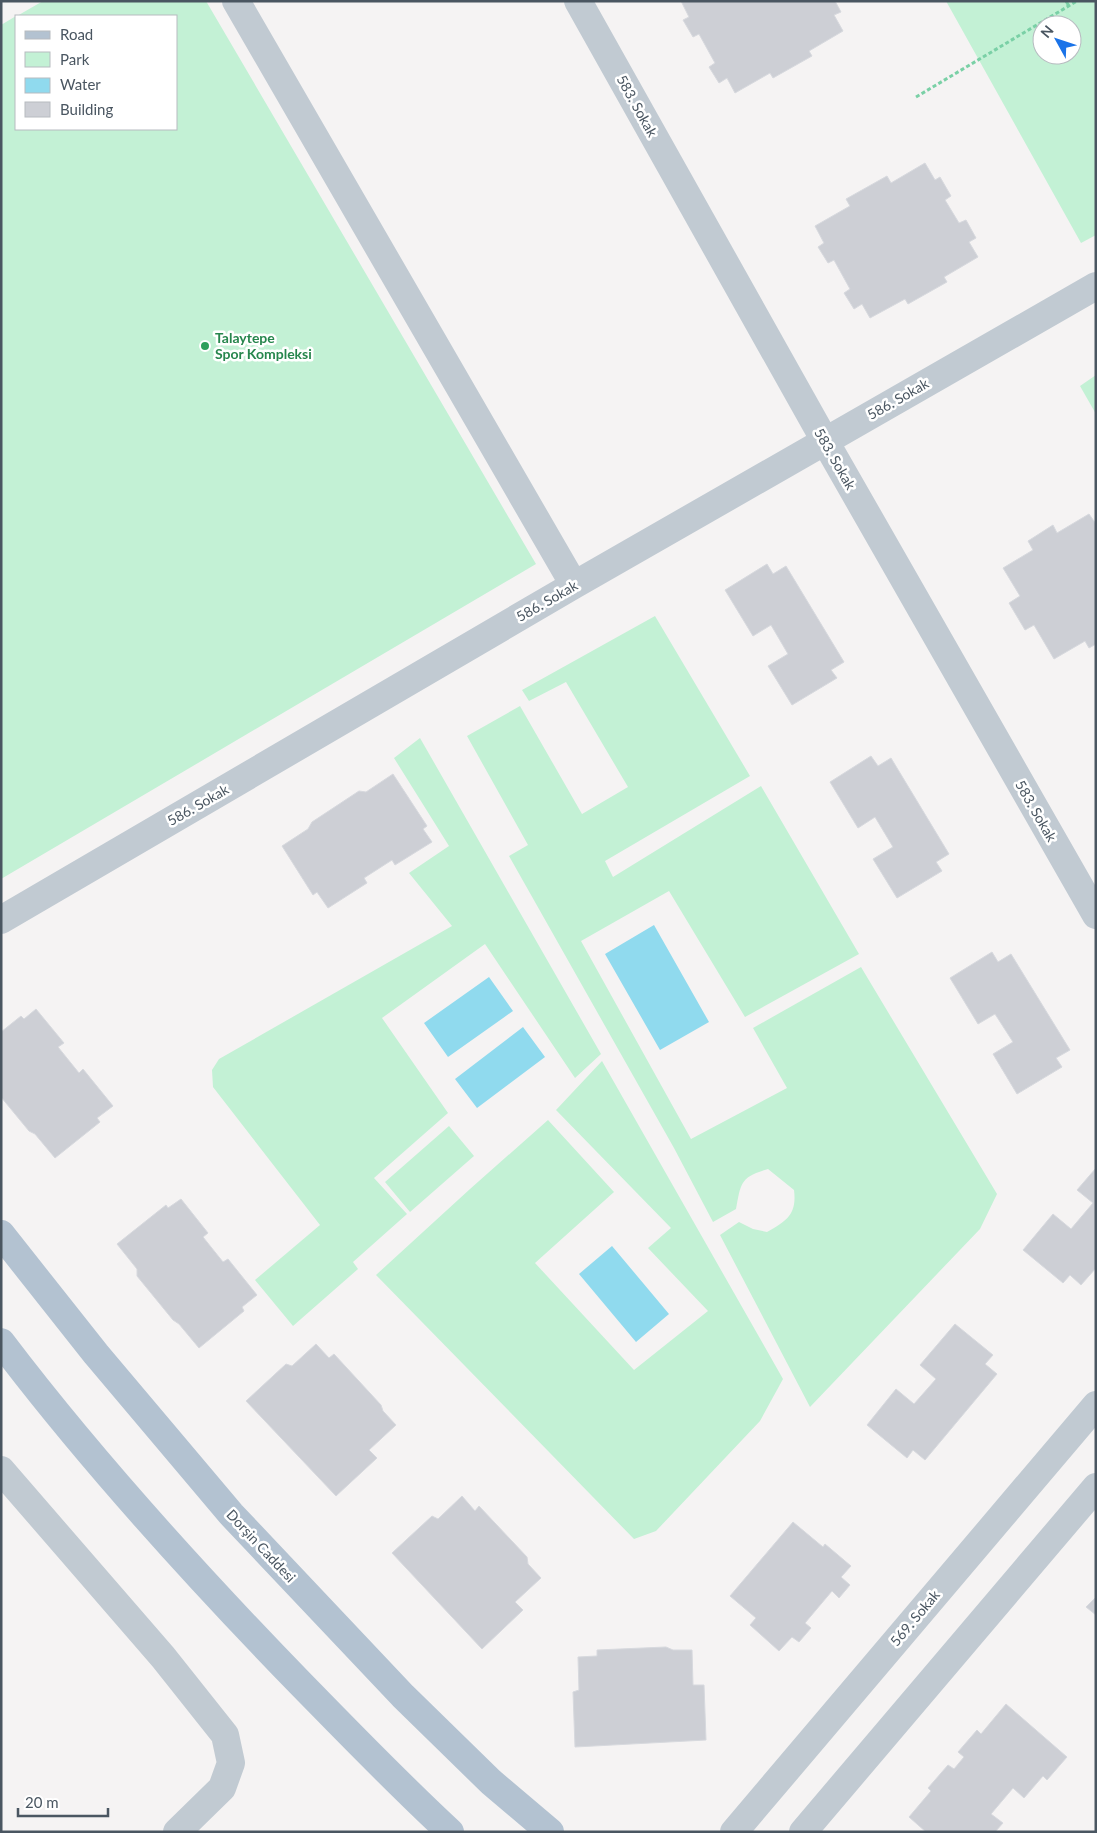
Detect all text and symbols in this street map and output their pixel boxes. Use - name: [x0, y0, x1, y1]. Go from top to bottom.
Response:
- legend: [15, 15, 178, 130]
- north arrow: [1032, 15, 1082, 65]
- text: N: [1037, 22, 1057, 41]
- text: Road: [60, 25, 93, 43]
- text: Park: [60, 50, 90, 68]
- street label: 583. Sokak: [614, 72, 662, 140]
- text: Water: [60, 75, 101, 93]
- text: Building: [60, 100, 113, 118]
- place label: Talaytepe Spor Kompleksi: [215, 329, 312, 362]
- marker: Talaytepe Spor Kompleksi: [199, 340, 211, 352]
- street label: 586. Sokak: [864, 374, 932, 423]
- street label: 583. Sokak: [811, 425, 860, 493]
- street label: 586. Sokak: [513, 576, 581, 625]
- street label: 583. Sokak: [1012, 777, 1061, 845]
- street label: 586. Sokak: [164, 780, 232, 829]
- street label: Dorşin Caddesi: [223, 1506, 299, 1586]
- street label: 569. Sokak: [886, 1586, 944, 1649]
- scale bar: [18, 1786, 108, 1818]
- text: 20 m: [25, 1793, 59, 1811]

